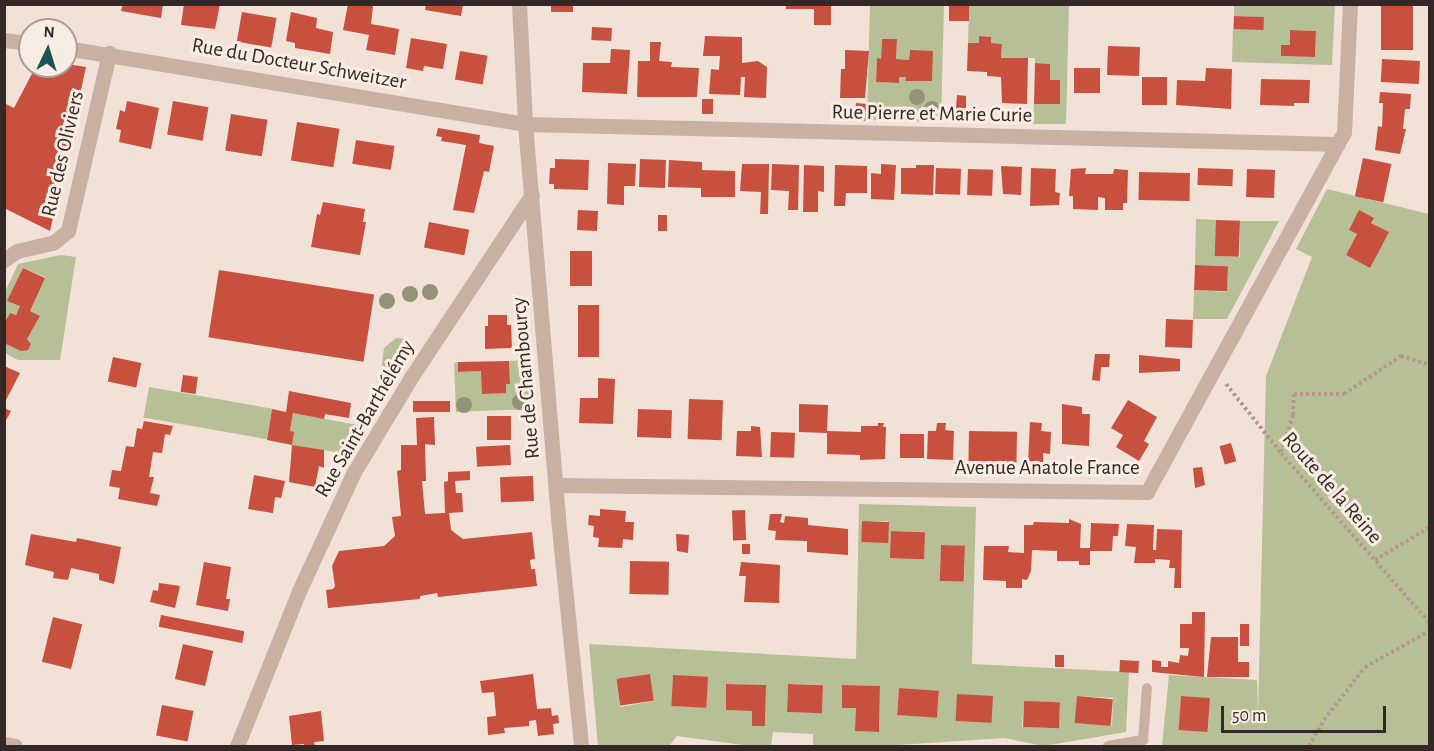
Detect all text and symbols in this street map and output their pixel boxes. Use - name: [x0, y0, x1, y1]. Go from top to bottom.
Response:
- north arrow: [18, 18, 78, 78]
- text: N: [43, 24, 55, 40]
- street label: Rue du Docteur Schweitzer: [190, 33, 408, 95]
- street label: Rue des Oliviers: [36, 88, 90, 220]
- street label: Rue Pierre et Marie Curie: [831, 100, 1033, 128]
- street label: Rue de Chambourcy: [506, 296, 546, 460]
- street label: Rue Saint-Barthélémy: [310, 336, 420, 502]
- street label: Route de la Reine: [1277, 427, 1387, 549]
- street label: Avenue Anatole France: [954, 455, 1140, 481]
- scale bar: [1224, 694, 1389, 732]
- text: 50 m: [1232, 707, 1266, 725]

